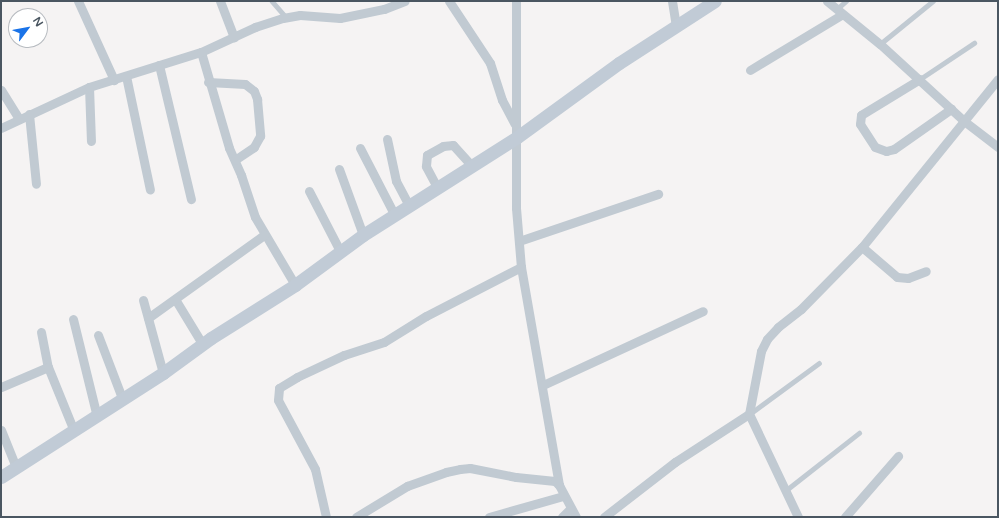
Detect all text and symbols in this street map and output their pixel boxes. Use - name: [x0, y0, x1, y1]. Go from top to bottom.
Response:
- north arrow: [8, 8, 48, 48]
- text: N: [30, 15, 46, 29]

